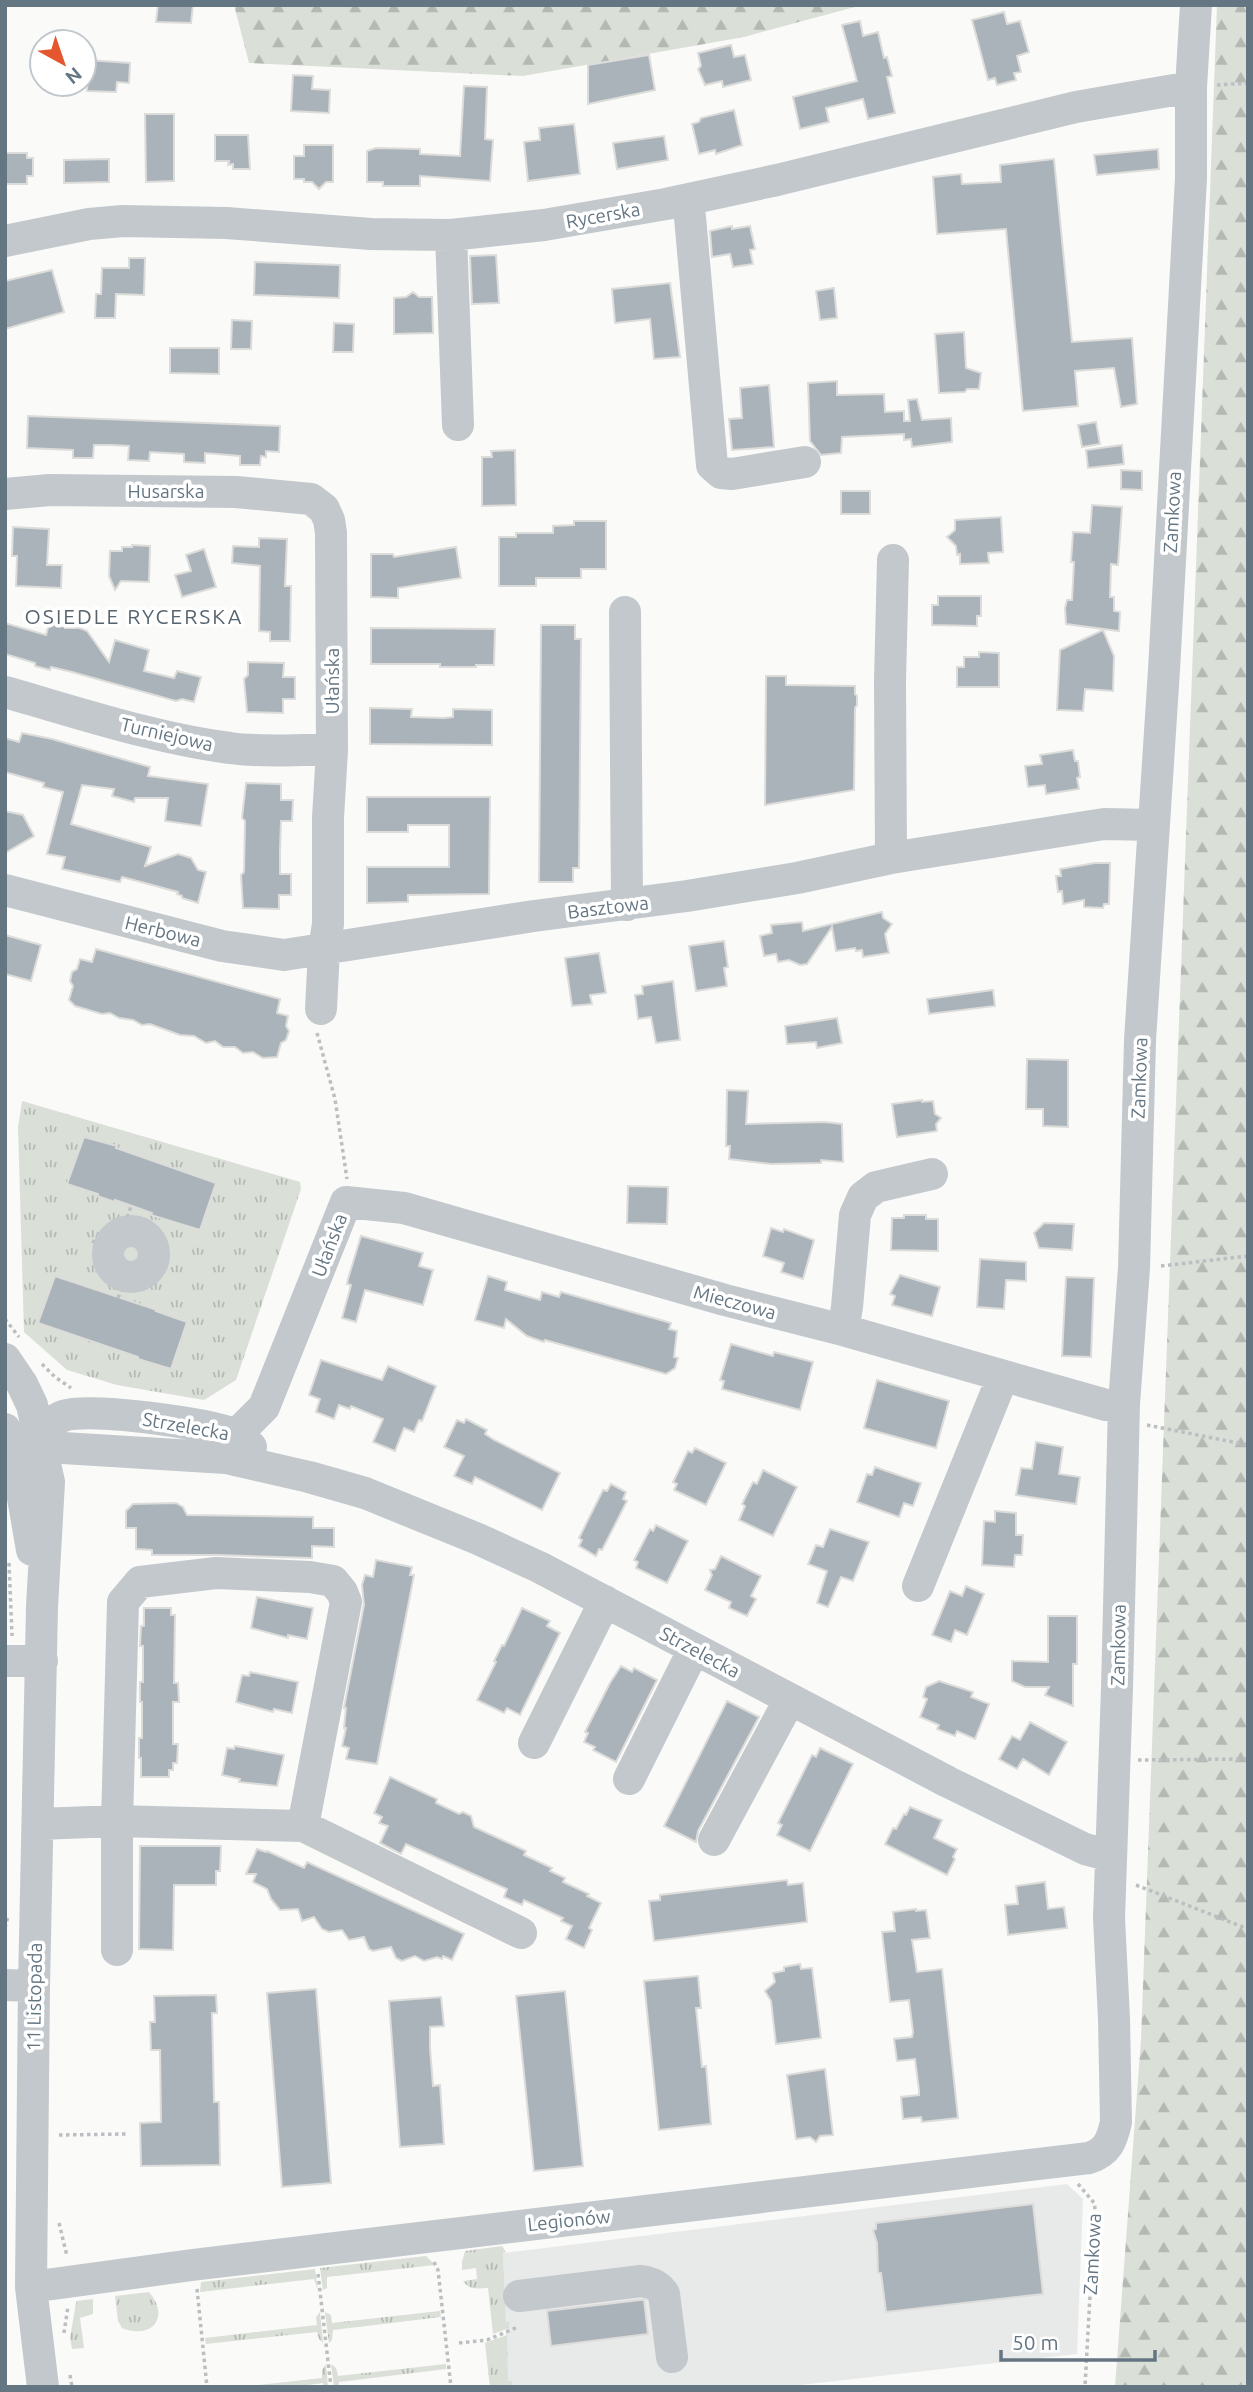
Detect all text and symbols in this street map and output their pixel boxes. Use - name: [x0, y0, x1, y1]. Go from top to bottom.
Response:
- north arrow: [28, 28, 98, 98]
- text: N: [61, 63, 86, 89]
- street label: Rycerska: [564, 198, 642, 232]
- street label: Zamkowa: [1159, 471, 1185, 553]
- street label: Husarska: [128, 480, 204, 502]
- district label: OSIEDLE RYCERSKA: [25, 604, 243, 628]
- street label: Ułańska: [321, 648, 343, 714]
- street label: Turniejowa: [119, 713, 215, 755]
- street label: Basztowa: [566, 891, 650, 923]
- street label: Herbowa: [123, 911, 203, 951]
- street label: Zamkowa: [1127, 1037, 1151, 1119]
- street label: Ułańska: [307, 1210, 351, 1280]
- street label: Mieczowa: [691, 1280, 779, 1324]
- street label: Strzelecka: [141, 1408, 231, 1444]
- street label: Zamkowa: [1106, 1604, 1130, 1686]
- street label: Strzelecka: [656, 1622, 744, 1682]
- street label: 11 Listopada: [22, 1943, 46, 2051]
- street label: Legionów: [526, 2205, 612, 2235]
- street label: Zamkowa: [1079, 2213, 1105, 2295]
- scale bar: [1001, 2318, 1155, 2362]
- text: 50 m: [1012, 2330, 1059, 2354]

